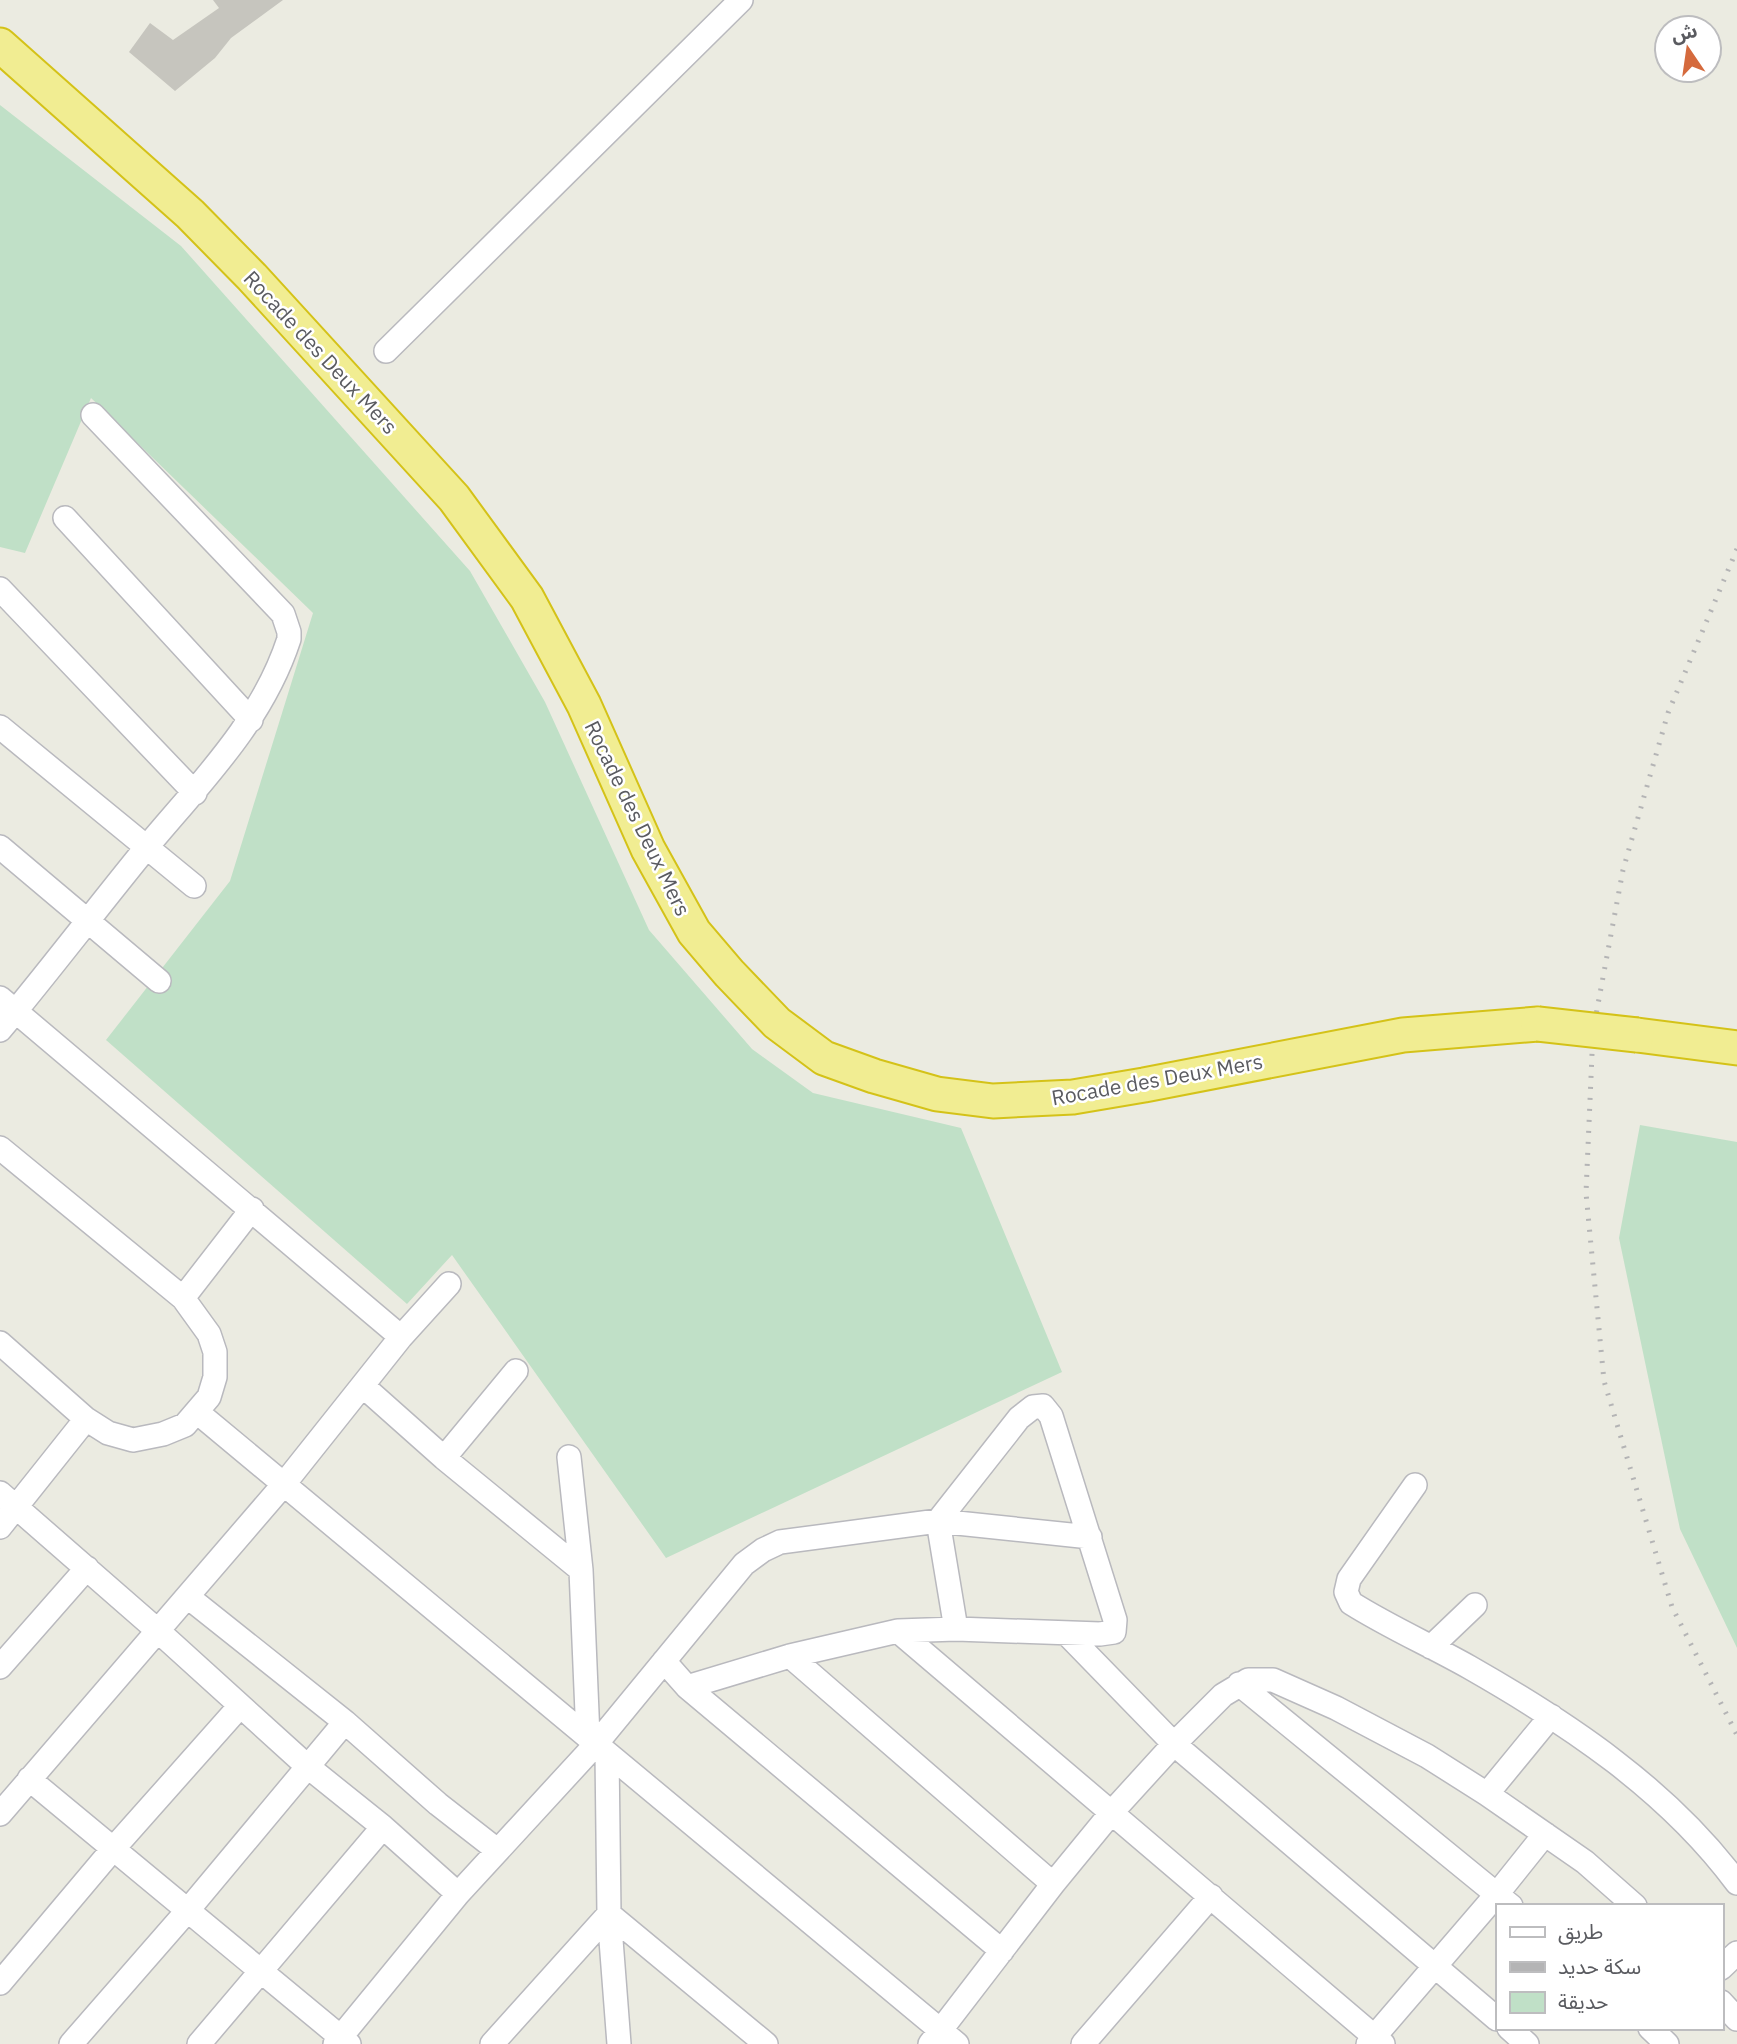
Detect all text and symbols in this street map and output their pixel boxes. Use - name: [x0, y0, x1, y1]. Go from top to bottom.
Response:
- north arrow: [1653, 14, 1723, 84]
- text: ش: [1669, 18, 1700, 47]
- street label: Rocade des Deux Mers: [238, 264, 404, 440]
- street label: Rocade des Deux Mers: [579, 716, 697, 920]
- street label: Rocade des Deux Mers: [1049, 1047, 1265, 1111]
- legend: [1496, 1904, 1723, 2030]
- text: طريق: [1558, 1917, 1603, 1945]
- text: سكة حديد: [1558, 1952, 1641, 1980]
- text: حديقة: [1558, 1987, 1608, 2015]

